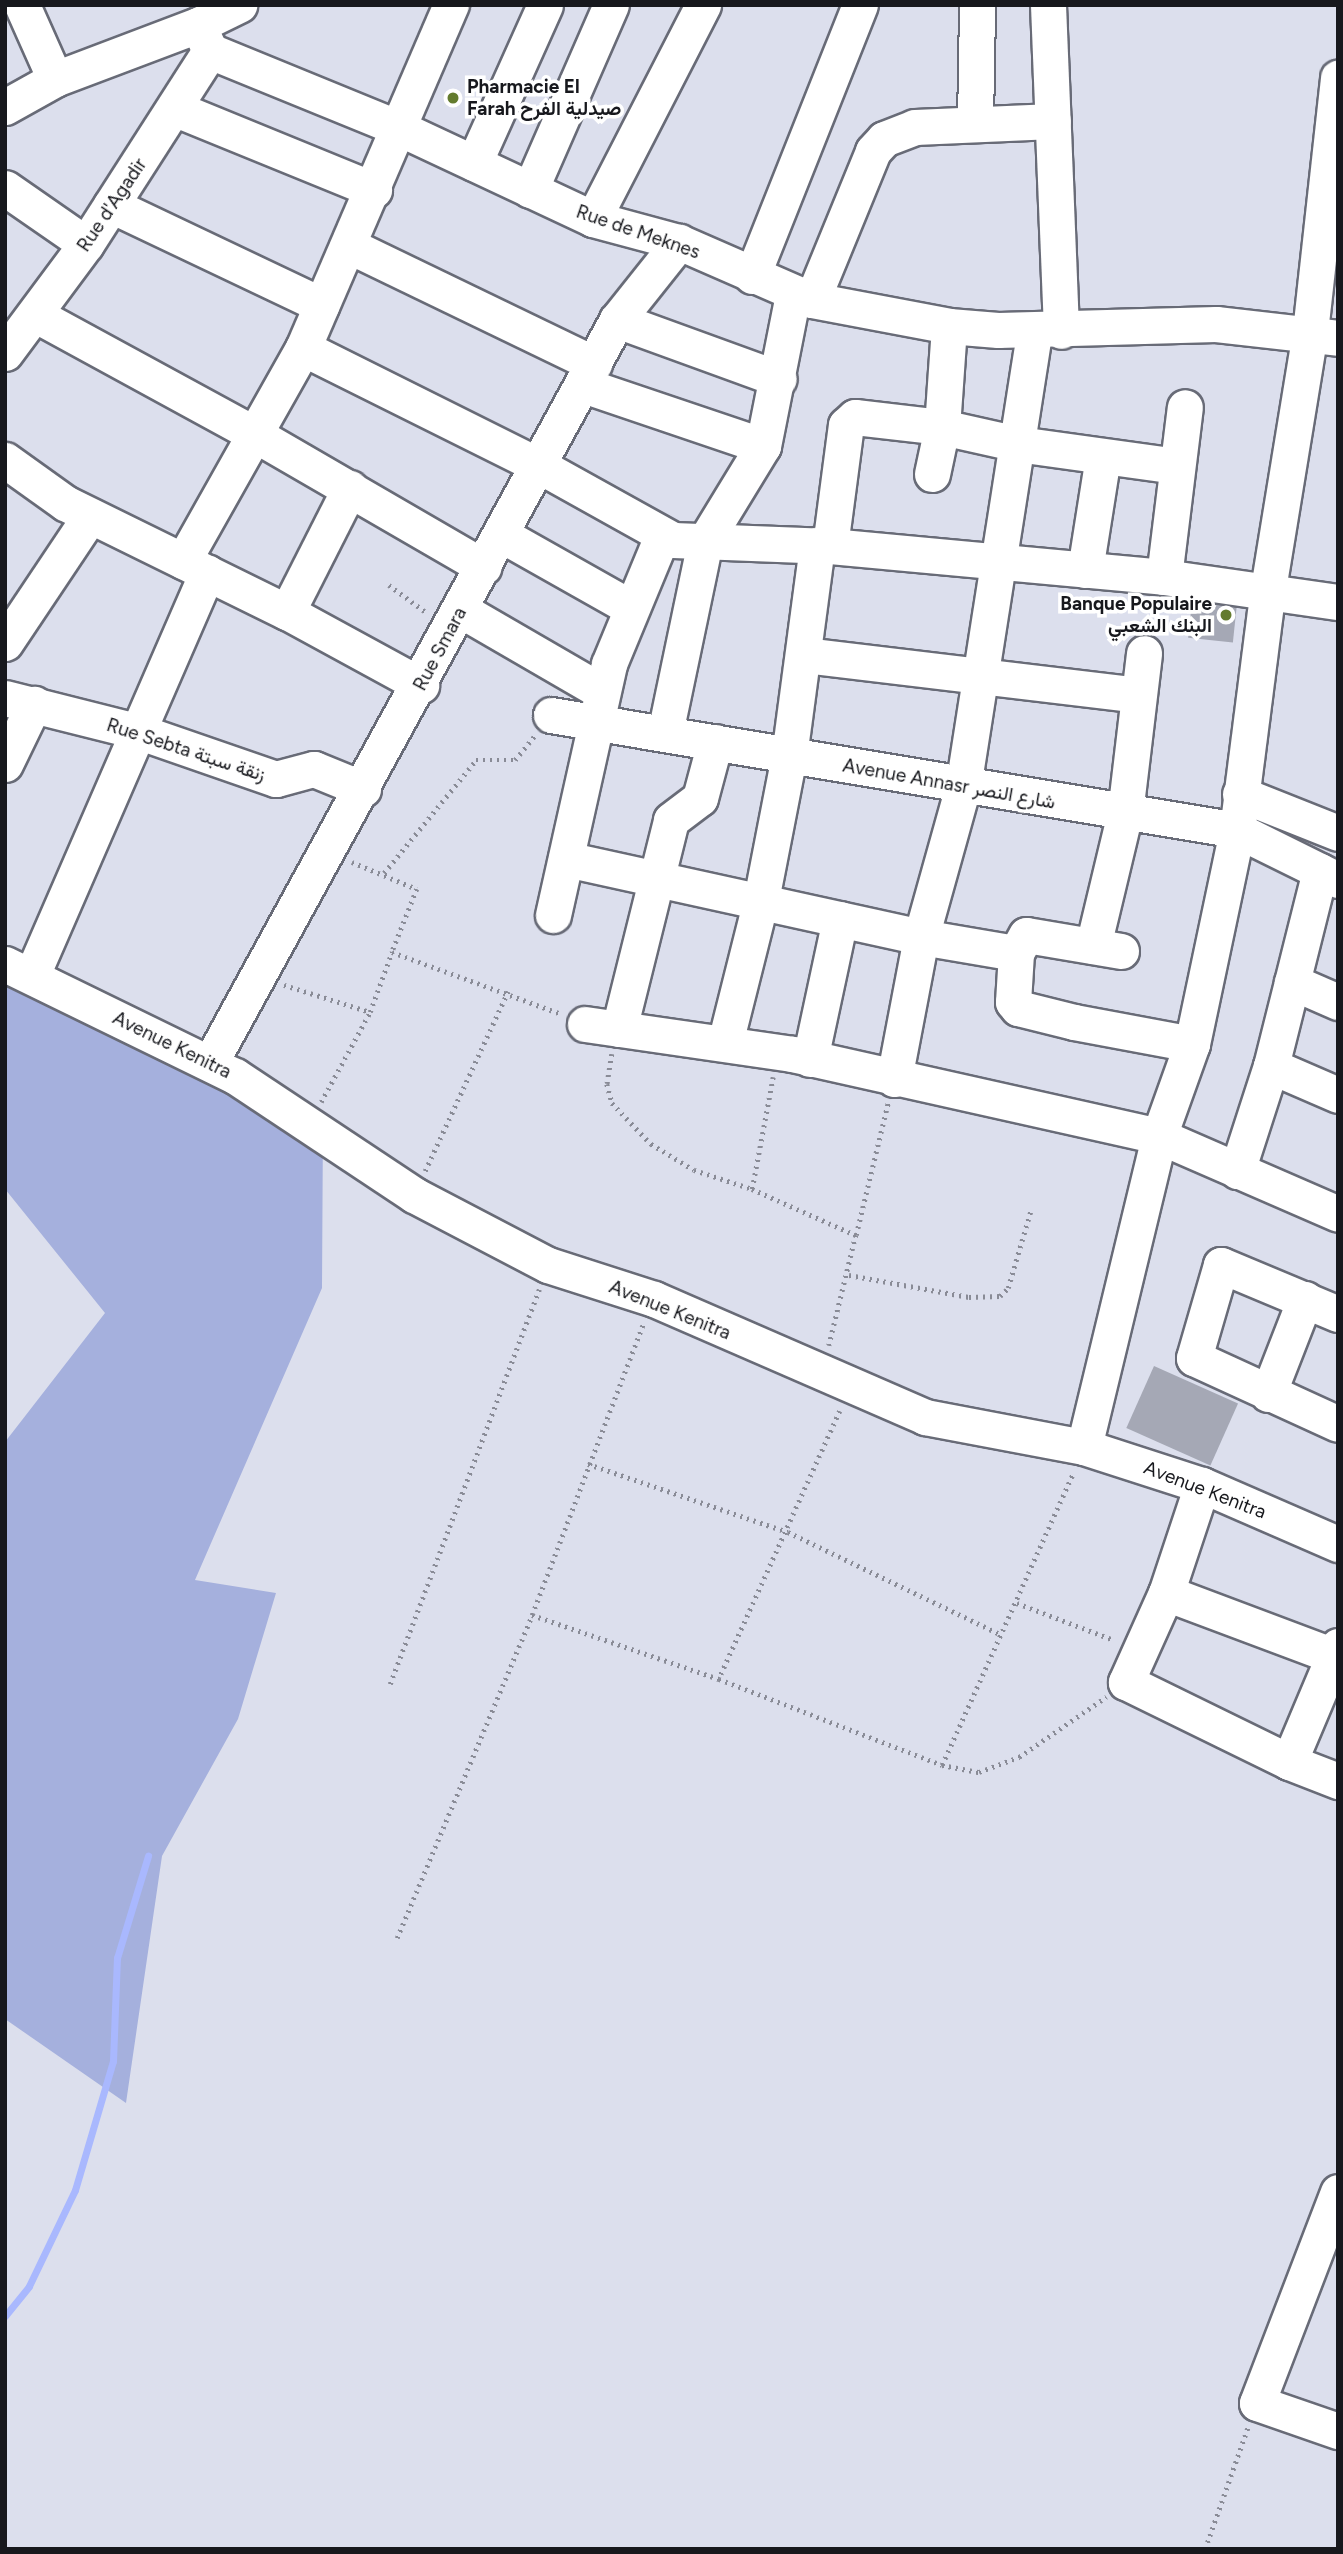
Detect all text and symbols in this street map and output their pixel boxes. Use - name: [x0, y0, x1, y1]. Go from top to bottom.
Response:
- place label: Pharmacie El Farah صيدلية الفرح: [467, 76, 621, 120]
- marker: Pharmacie El Farah صيدلية الفرح: [445, 90, 461, 106]
- street label: Rue d'Agadir: [72, 154, 152, 256]
- street label: Rue de Meknes: [573, 200, 703, 264]
- place label: Banque Populaire البنك الشعبي: [1060, 593, 1212, 637]
- street label: Rue Smara: [409, 603, 471, 695]
- marker: Banque Populaire البنك الشعبي: [1218, 607, 1234, 623]
- street label: Rue Sebta زنقة سبتة: [104, 714, 268, 786]
- street label: Avenue Annasr شارع النصر: [841, 754, 1057, 814]
- street label: Avenue Kenitra: [109, 1006, 235, 1084]
- street label: Avenue Kenitra: [606, 1275, 734, 1345]
- street label: Avenue Kenitra: [1141, 1456, 1269, 1524]

